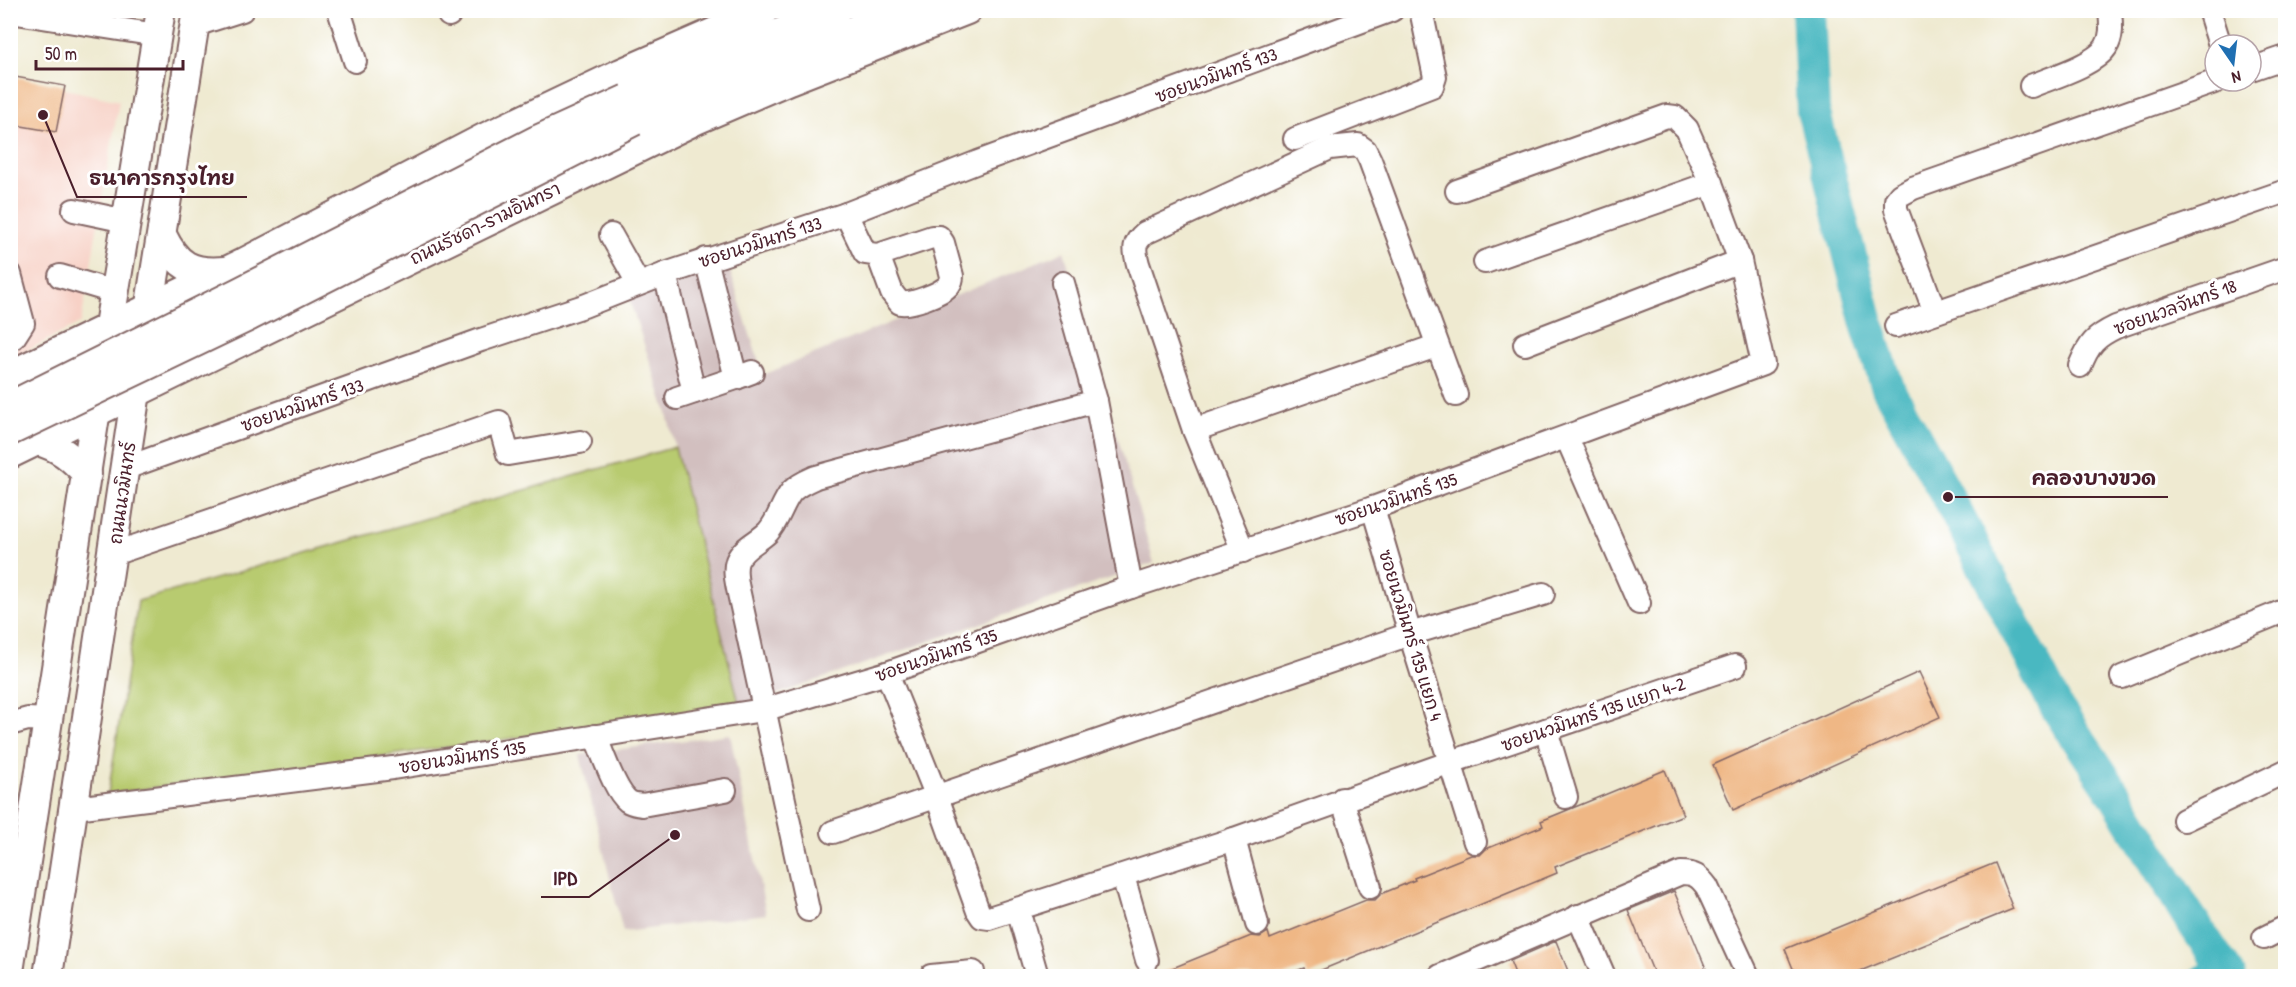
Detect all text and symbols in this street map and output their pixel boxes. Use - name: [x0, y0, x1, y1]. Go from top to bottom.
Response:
- scale bar: [36, 33, 183, 71]
- north arrow: [2203, 33, 2263, 93]
- text: 50 m: [45, 41, 77, 66]
- street label: ซอยนวมินทร์ 133: [1151, 41, 1281, 109]
- text: N: [2229, 66, 2243, 89]
- callout: ธนาคารกรุงไทย: [77, 159, 247, 197]
- text: ธนาคารกรุงไทย: [89, 164, 235, 193]
- street label: ถนนรัชดา-รามอินทรา: [405, 176, 565, 270]
- street label: ซอยนวมินทร์ 133: [695, 210, 825, 274]
- street label: ซอยนวลจันทร์ 18: [2110, 273, 2240, 341]
- street label: ซอยนวมินทร์ 133: [237, 372, 367, 438]
- street label: ถนนนวมินทร์: [102, 439, 142, 546]
- callout: คลองบางขวด: [2020, 459, 2168, 497]
- text: คลองบางขวด: [2032, 464, 2156, 491]
- street label: ซอยนวมินทร์ 135: [1331, 466, 1461, 532]
- street label: ซอยนวมินทร์ 135 แยก 4: [1373, 546, 1449, 724]
- street label: ซอยนวมินทร์ 135: [871, 622, 1001, 688]
- street label: ซอยนวมินทร์ 135 แยก 4-2: [1497, 671, 1689, 757]
- street label: ซอยนวมินทร์ 135: [397, 735, 527, 779]
- callout: IPD: [541, 859, 589, 897]
- text: IPD: [553, 864, 577, 891]

